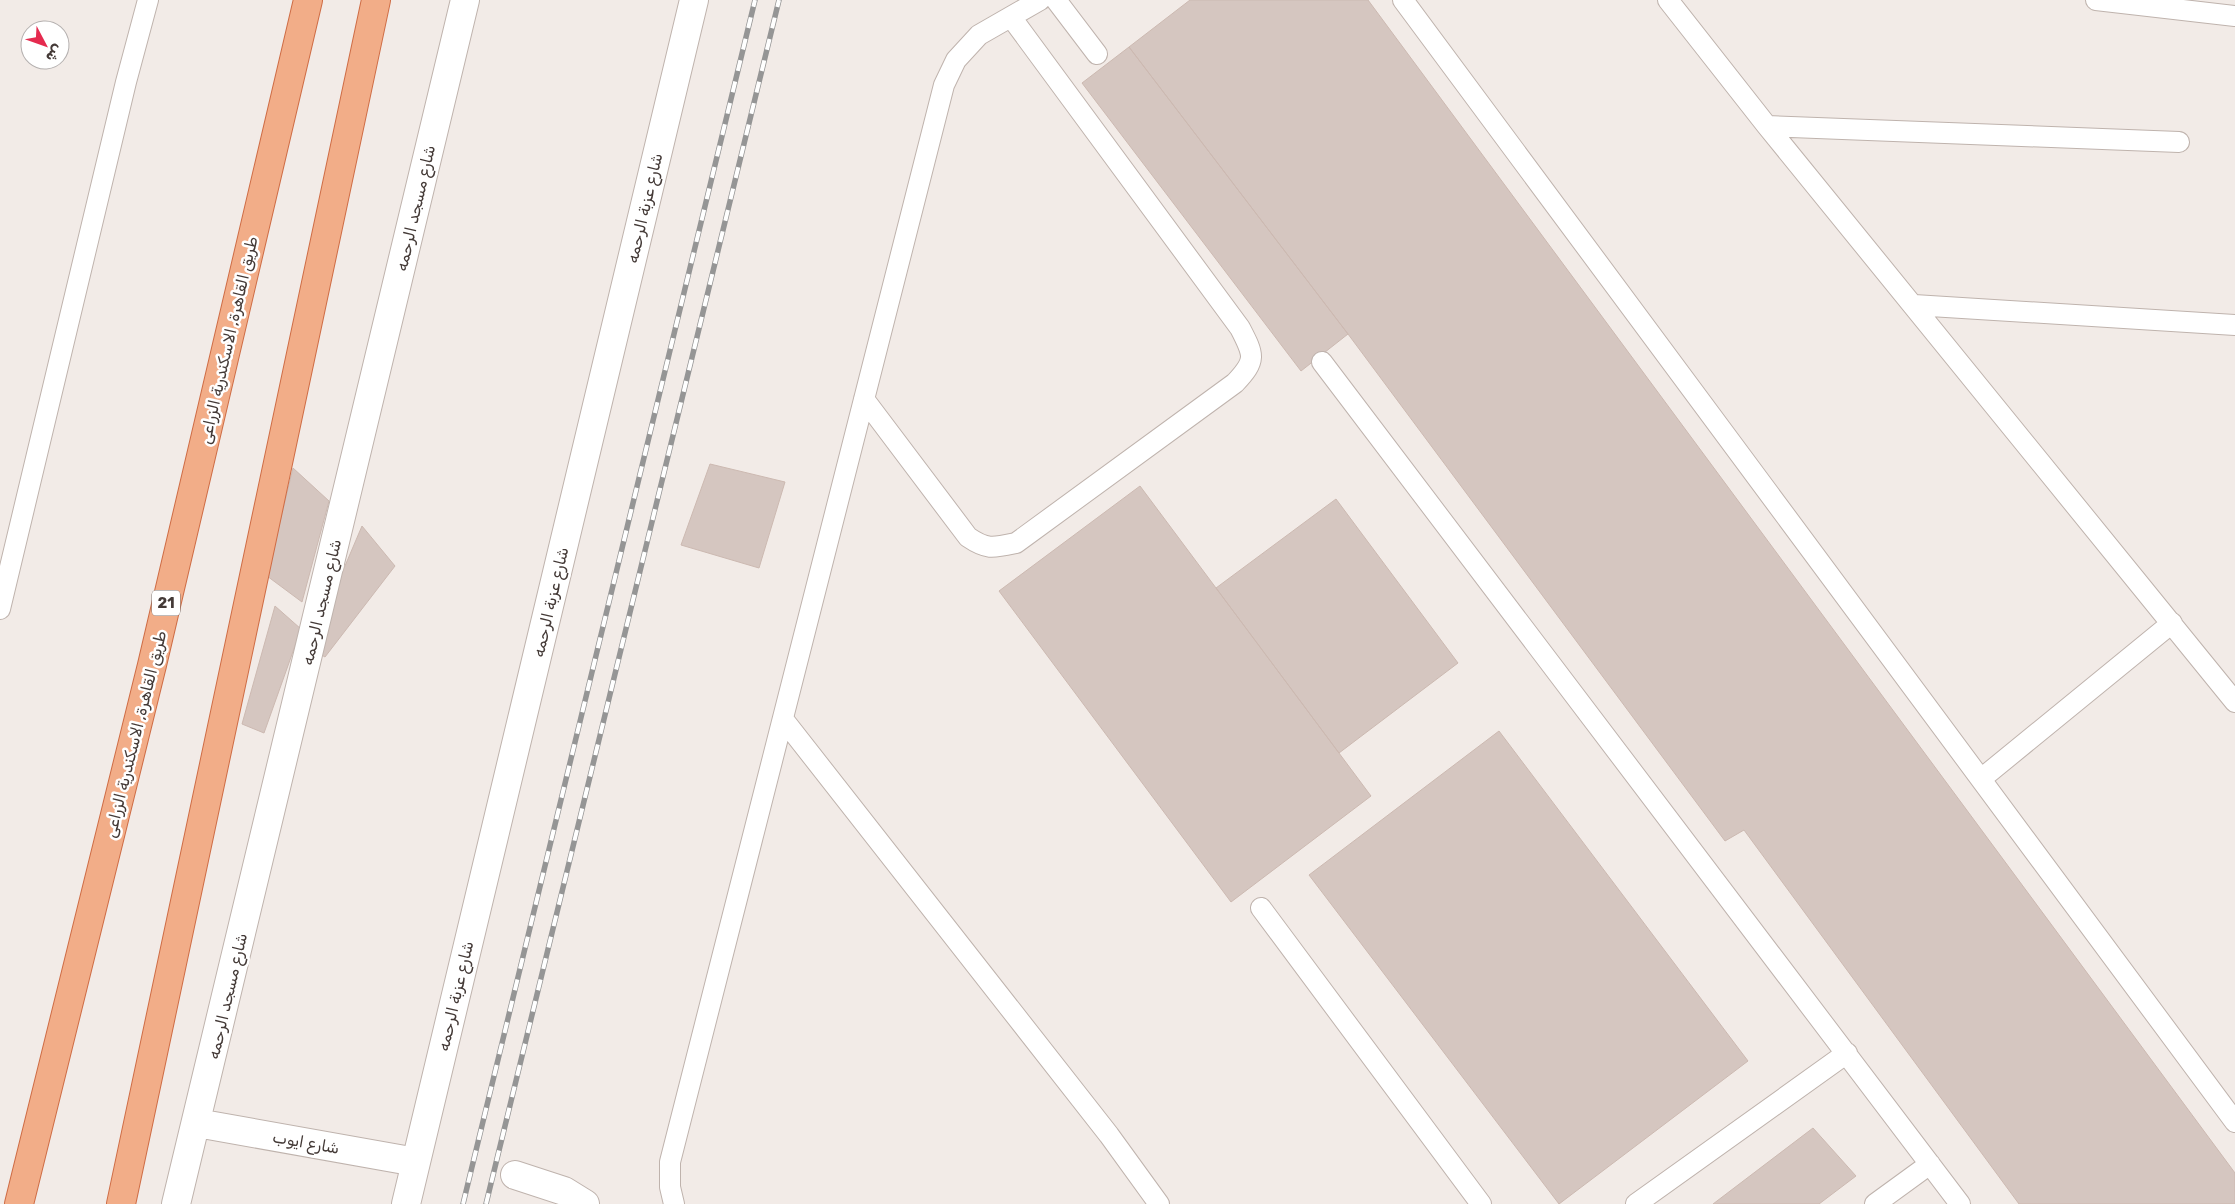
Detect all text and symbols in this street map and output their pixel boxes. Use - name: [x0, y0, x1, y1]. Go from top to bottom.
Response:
- north arrow: [20, 20, 70, 70]
- text: ش: [42, 41, 67, 66]
- street label: شارع مسجد الرحمه: [392, 143, 441, 273]
- street label: شارع عزبة الرحمه: [623, 151, 668, 265]
- street label: طريق القاهرة, الاسكندرية الزراعى: [195, 234, 263, 446]
- street label: شارع مسجد الرحمه: [298, 537, 347, 667]
- street label: شارع عزبة الرحمه: [529, 545, 574, 659]
- road number: 21: [152, 590, 180, 616]
- street label: طريق القاهرة, الاسكندرية الزراعى: [101, 629, 171, 840]
- street label: شارع مسجد الرحمه: [204, 931, 253, 1061]
- street label: شارع عزبة الرحمه: [434, 939, 479, 1053]
- street label: شارع ايوب: [271, 1127, 341, 1160]

